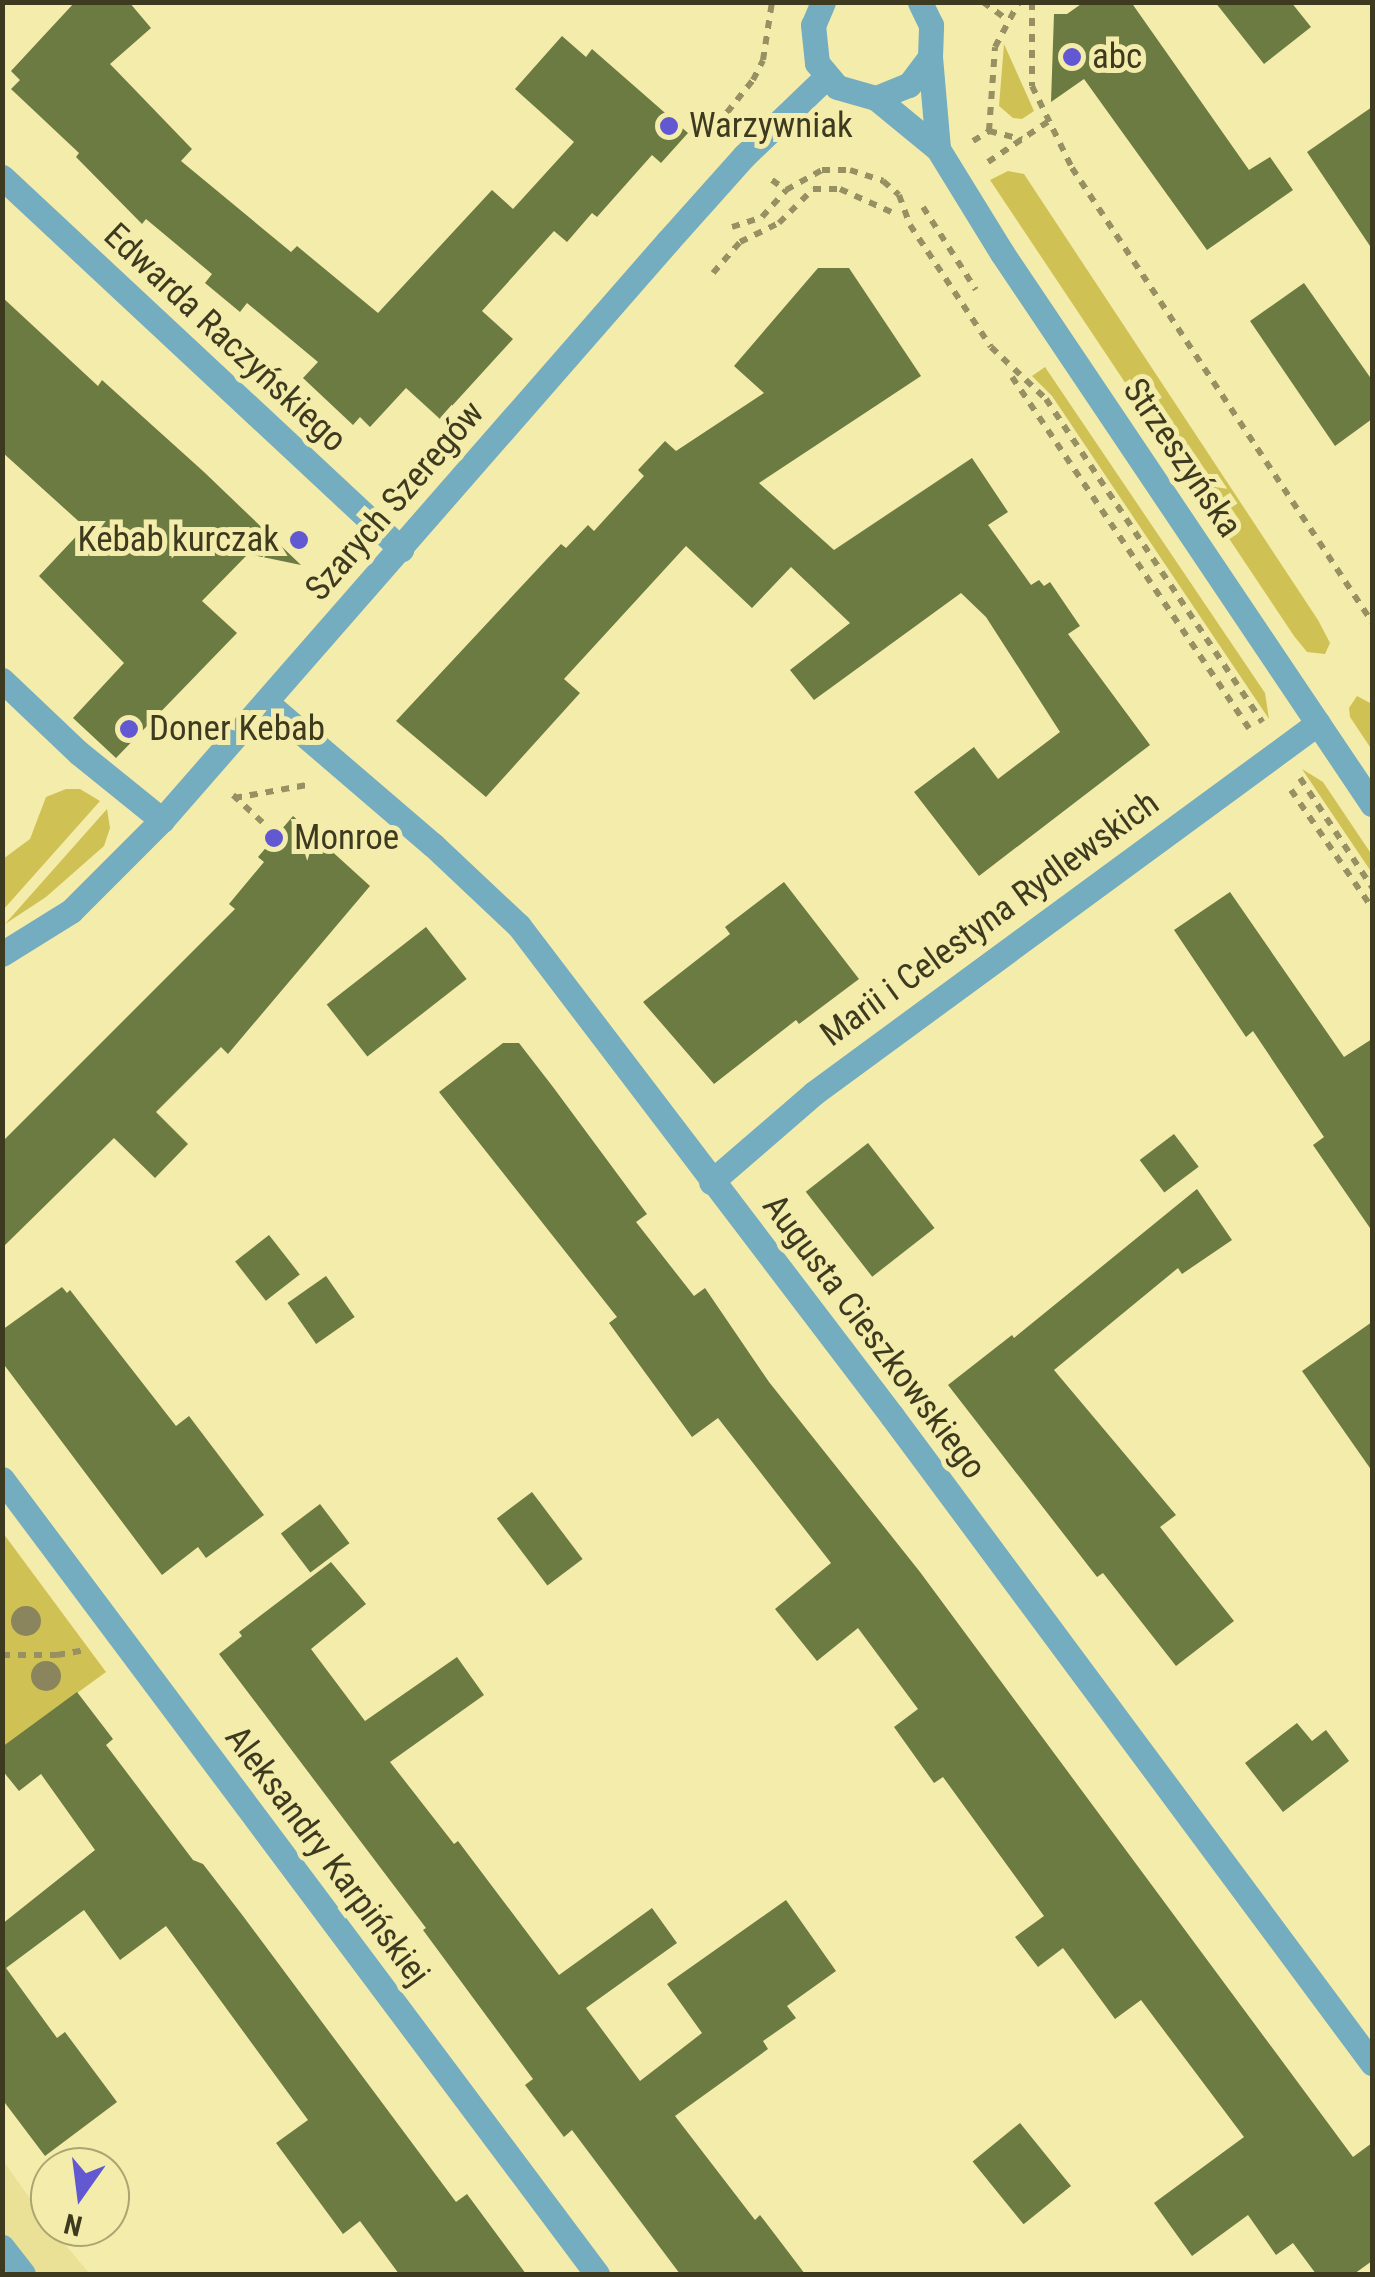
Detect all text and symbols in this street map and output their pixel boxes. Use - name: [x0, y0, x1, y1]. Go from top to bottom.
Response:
- place label: abc: [1092, 36, 1142, 78]
- marker: abc: [1061, 46, 1083, 68]
- place label: Warzywniak: [689, 105, 853, 147]
- marker: Warzywniak: [658, 115, 680, 137]
- street label: Edwarda Raczyńskiego: [95, 215, 355, 461]
- street label: Strzeszyńska: [1114, 371, 1250, 545]
- street label: Szarych Szeregów: [297, 393, 493, 609]
- place label: Kebab kurczak: [78, 519, 279, 561]
- marker: Kebab kurczak: [288, 529, 310, 551]
- place label: Doner Kebab: [149, 708, 325, 750]
- marker: Doner Kebab: [118, 718, 140, 740]
- street label: Marii i Celestyna Rydlewskich: [813, 782, 1167, 1056]
- place label: Monroe: [294, 817, 399, 859]
- marker: Monroe: [263, 827, 285, 849]
- street label: Augusta Cieszkowskiego: [753, 1187, 995, 1487]
- street label: Aleksandry Karpińskiej: [216, 1718, 438, 1994]
- north arrow: [30, 2147, 130, 2247]
- text: N: [61, 2207, 85, 2243]

